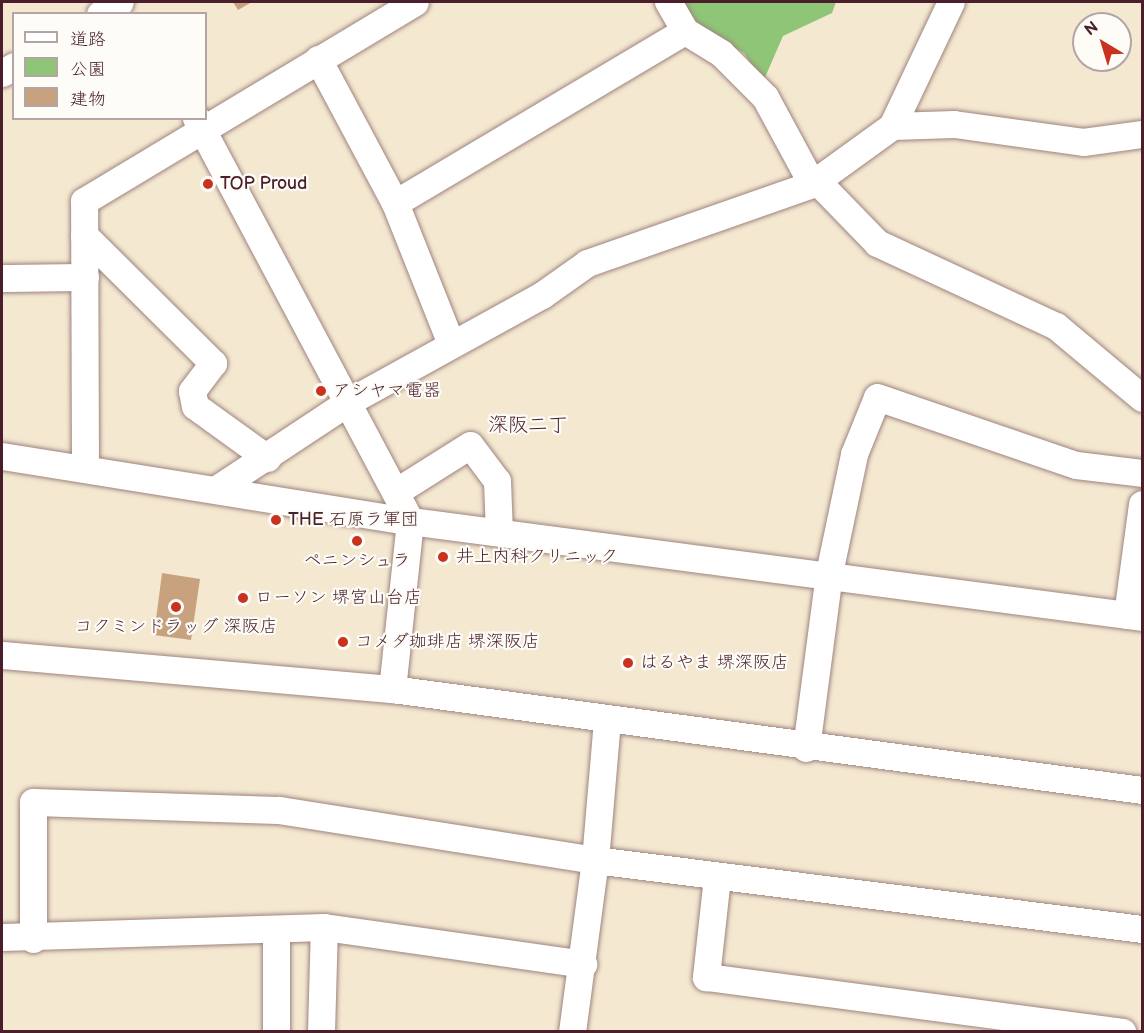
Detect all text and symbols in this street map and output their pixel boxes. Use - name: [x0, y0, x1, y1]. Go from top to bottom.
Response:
- legend: [12, 12, 207, 120]
- north arrow: [1072, 12, 1132, 72]
- text: N: [1081, 18, 1102, 40]
- text: 道路: [70, 29, 106, 50]
- text: 公園: [70, 59, 106, 80]
- text: 建物: [70, 89, 106, 110]
- place label: TOP Proud: [220, 173, 307, 195]
- marker: TOP Proud: [201, 177, 215, 191]
- place label: アシヤマ電器: [333, 380, 441, 402]
- marker: アシヤマ電器: [314, 384, 328, 398]
- district label: 深阪二丁: [488, 413, 568, 437]
- place label: THE 石原ラ軍団: [288, 509, 419, 531]
- marker: THE 石原ラ軍団: [269, 513, 283, 527]
- marker: ペニンシュラ: [350, 534, 364, 548]
- place label: 井上内科クリニック: [456, 546, 618, 568]
- marker: 井上内科クリニック: [434, 548, 452, 566]
- place label: ペニンシュラ: [303, 550, 411, 572]
- place label: ローソン 堺宮山台店: [255, 587, 422, 609]
- marker: ローソン 堺宮山台店: [236, 591, 250, 605]
- marker: コクミンドラッグ 深阪店: [169, 600, 183, 614]
- place label: コクミンドラッグ 深阪店: [75, 616, 277, 638]
- place label: コメダ珈琲店 堺深阪店: [355, 631, 540, 653]
- marker: コメダ珈琲店 堺深阪店: [336, 635, 350, 649]
- place label: はるやま 堺深阪店: [640, 652, 789, 674]
- marker: はるやま 堺深阪店: [621, 656, 635, 670]

